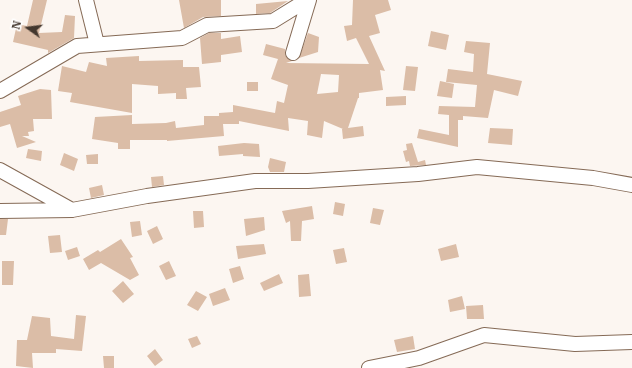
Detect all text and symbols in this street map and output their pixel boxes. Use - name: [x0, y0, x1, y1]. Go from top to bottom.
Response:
- north arrow: [8, 8, 48, 48]
- text: N: [9, 19, 24, 31]

